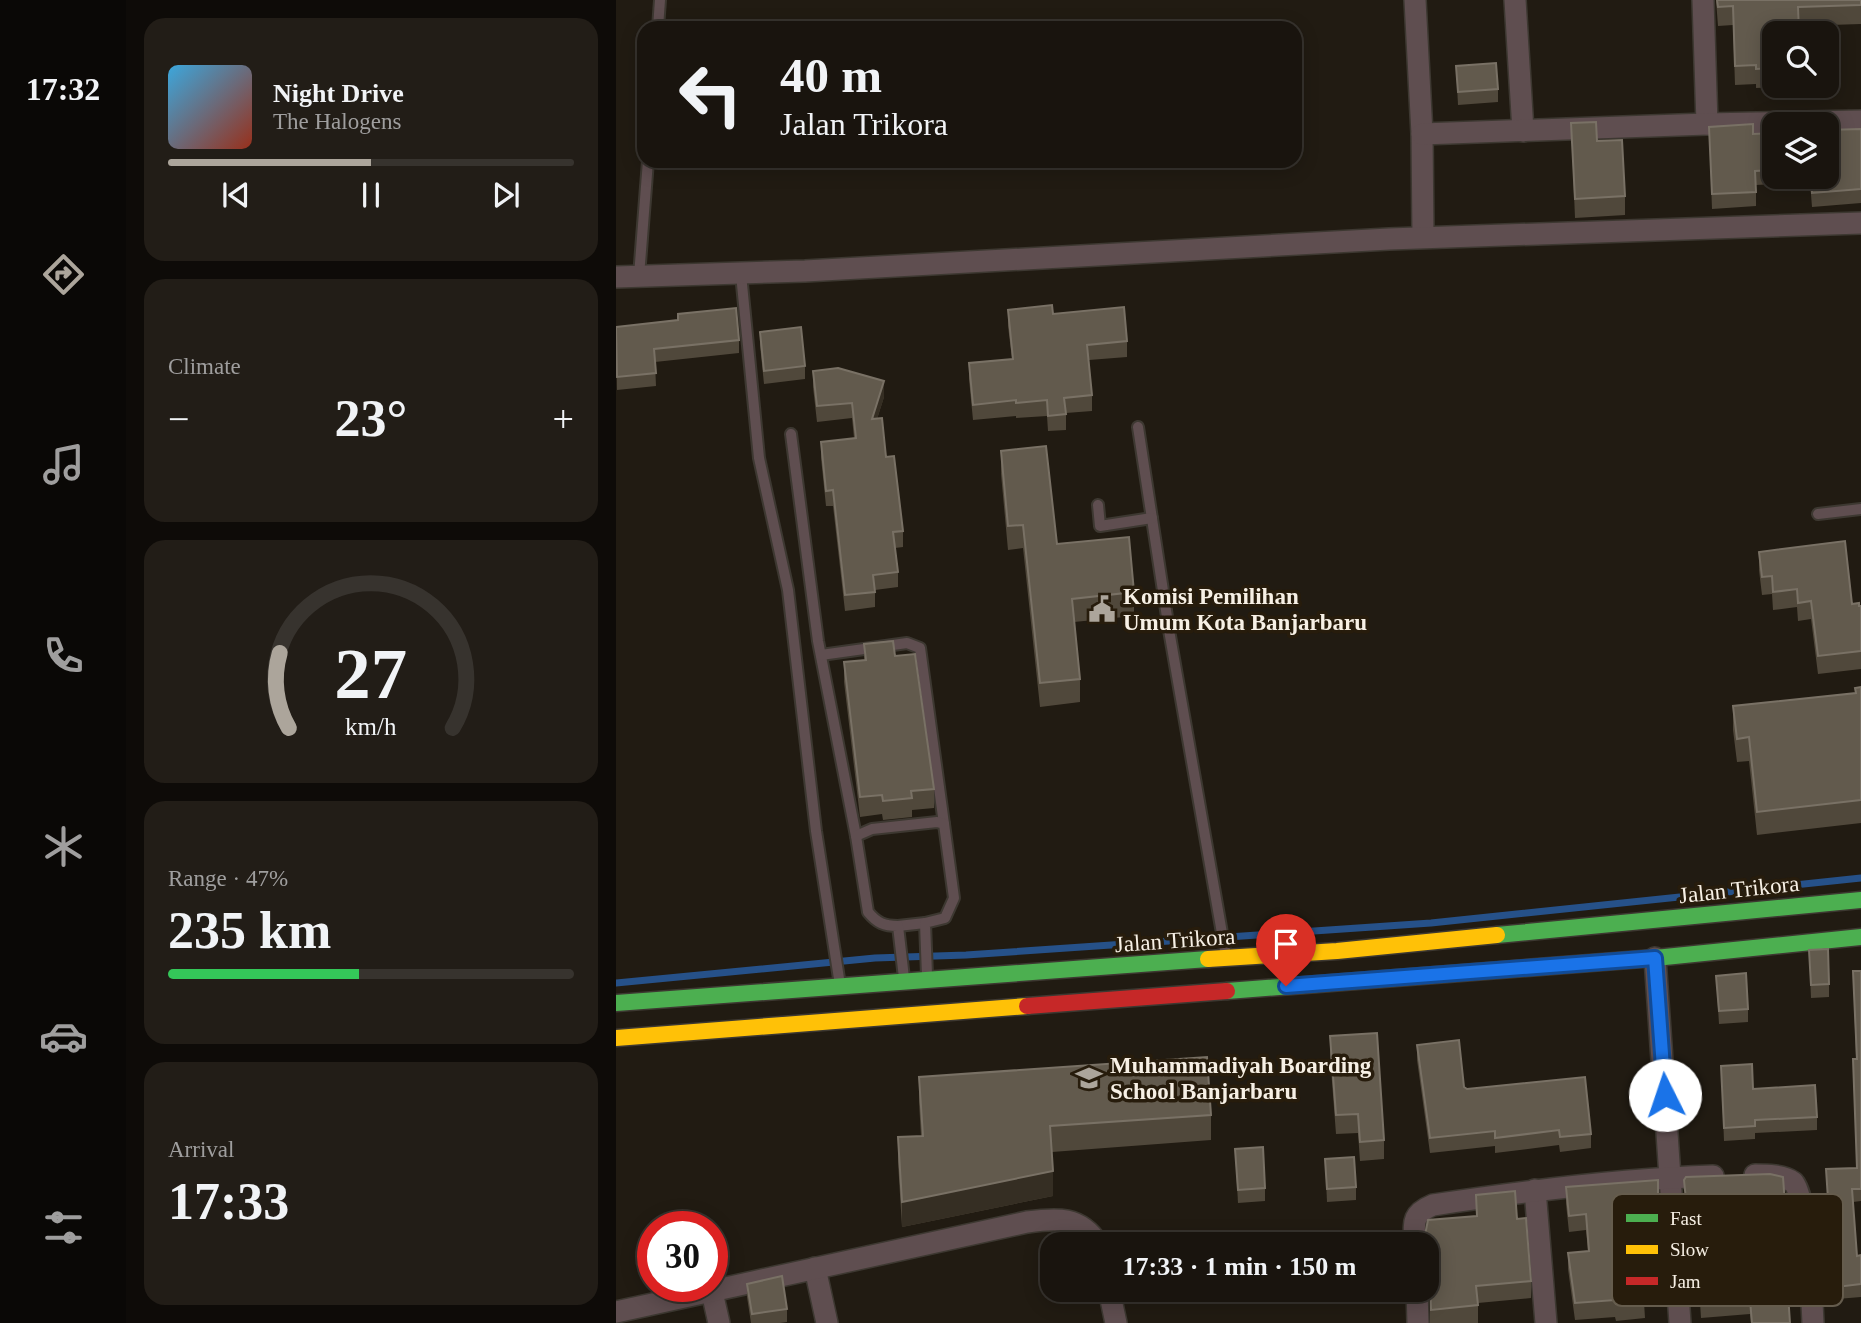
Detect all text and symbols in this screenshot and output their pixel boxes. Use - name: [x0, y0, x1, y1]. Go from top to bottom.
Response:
- map controls: [1762, 21, 1839, 189]
- button: search: [1762, 21, 1839, 98]
- text: 40 m: [780, 48, 882, 103]
- icon: left: [665, 49, 756, 140]
- text: 17:32: [26, 71, 100, 107]
- text: Night Drive: [273, 79, 404, 108]
- text: Jalan Trikora: [780, 106, 948, 142]
- text: The Halogens: [273, 109, 401, 134]
- button: layers: [1762, 112, 1839, 189]
- icon: previous: [217, 176, 255, 214]
- icon: pause: [352, 176, 390, 214]
- icon: next: [487, 176, 525, 214]
- icon: directions: [39, 250, 88, 299]
- text: Climate: [168, 354, 241, 379]
- text: 23°: [335, 390, 407, 447]
- text: −: [168, 398, 189, 440]
- text: +: [553, 398, 574, 440]
- icon: music: [39, 440, 88, 489]
- place label: Komisi Pemilihan Umum Kota Banjarbaru: [1123, 584, 1367, 635]
- public building icon: Komisi Pemilihan Umum Kota Banjarbaru: [1087, 594, 1117, 624]
- icon: phone: [39, 631, 88, 680]
- text: 27: [335, 633, 407, 714]
- text: km/h: [345, 712, 397, 739]
- icon: climate: [39, 822, 88, 871]
- text: Range · 47%: [168, 866, 288, 891]
- street label: Jalan Trikora: [1678, 871, 1800, 908]
- text: 235 km: [168, 902, 331, 959]
- pin: [1256, 914, 1316, 986]
- street label: Jalan Trikora: [1114, 924, 1236, 957]
- icon: arrive: [1267, 925, 1305, 963]
- icon: car: [39, 1012, 88, 1061]
- place label: Muhammadiyah Boarding School Banjarbaru: [1110, 1053, 1372, 1104]
- position arrow: [1628, 1058, 1702, 1132]
- school or university icon: Muhammadiyah Boarding School Banjarbaru: [1074, 1063, 1104, 1093]
- text: Arrival: [168, 1137, 234, 1162]
- text: 17:33: [168, 1173, 289, 1230]
- legend: [1612, 1194, 1843, 1306]
- icon: filters: [39, 1203, 88, 1252]
- text: Fast: [1670, 1208, 1702, 1229]
- speed limit sign: 30: [637, 1211, 728, 1302]
- text: Slow: [1670, 1239, 1709, 1260]
- text: 17:33 · 1 min · 150 m: [1123, 1252, 1357, 1281]
- text: Jam: [1670, 1271, 1701, 1292]

